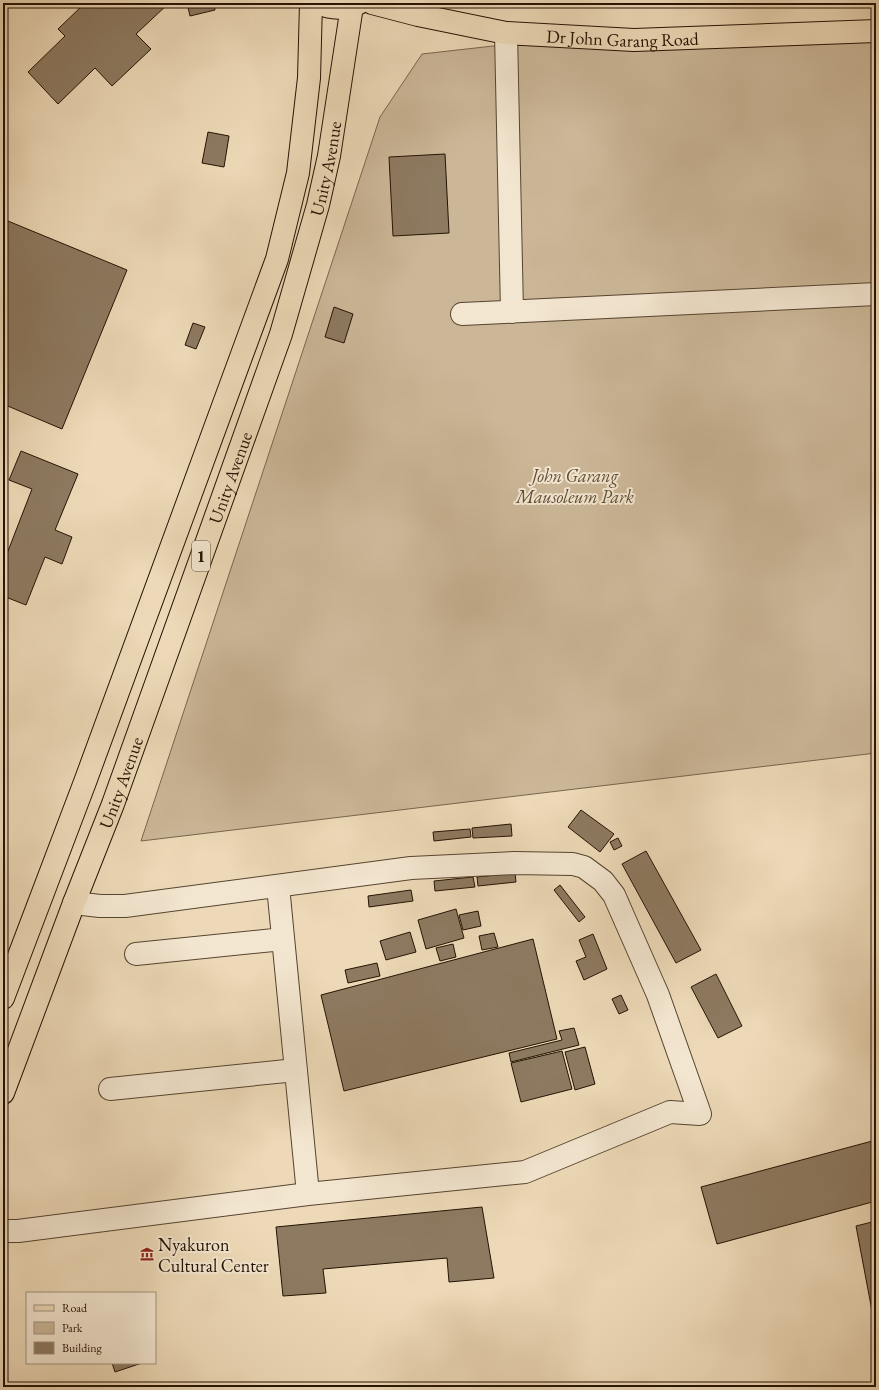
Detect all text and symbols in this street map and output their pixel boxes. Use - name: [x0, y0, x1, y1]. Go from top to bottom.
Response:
- street label: Dr John Garang Road: [546, 24, 700, 52]
- street label: Unity Avenue: [304, 119, 346, 218]
- street label: Unity Avenue: [203, 428, 257, 527]
- park label: John Garang Mausoleum Park: [515, 464, 634, 508]
- road number: 1: [192, 541, 210, 571]
- street label: Unity Avenue: [93, 733, 148, 832]
- place label: Nyakuron Cultural Center: [158, 1233, 269, 1277]
- museum icon: Nyakuron Cultural Center: [139, 1246, 155, 1262]
- legend: [26, 1292, 156, 1364]
- text: Road: [62, 1300, 88, 1316]
- text: Park: [62, 1320, 83, 1336]
- text: Building: [62, 1340, 103, 1356]

